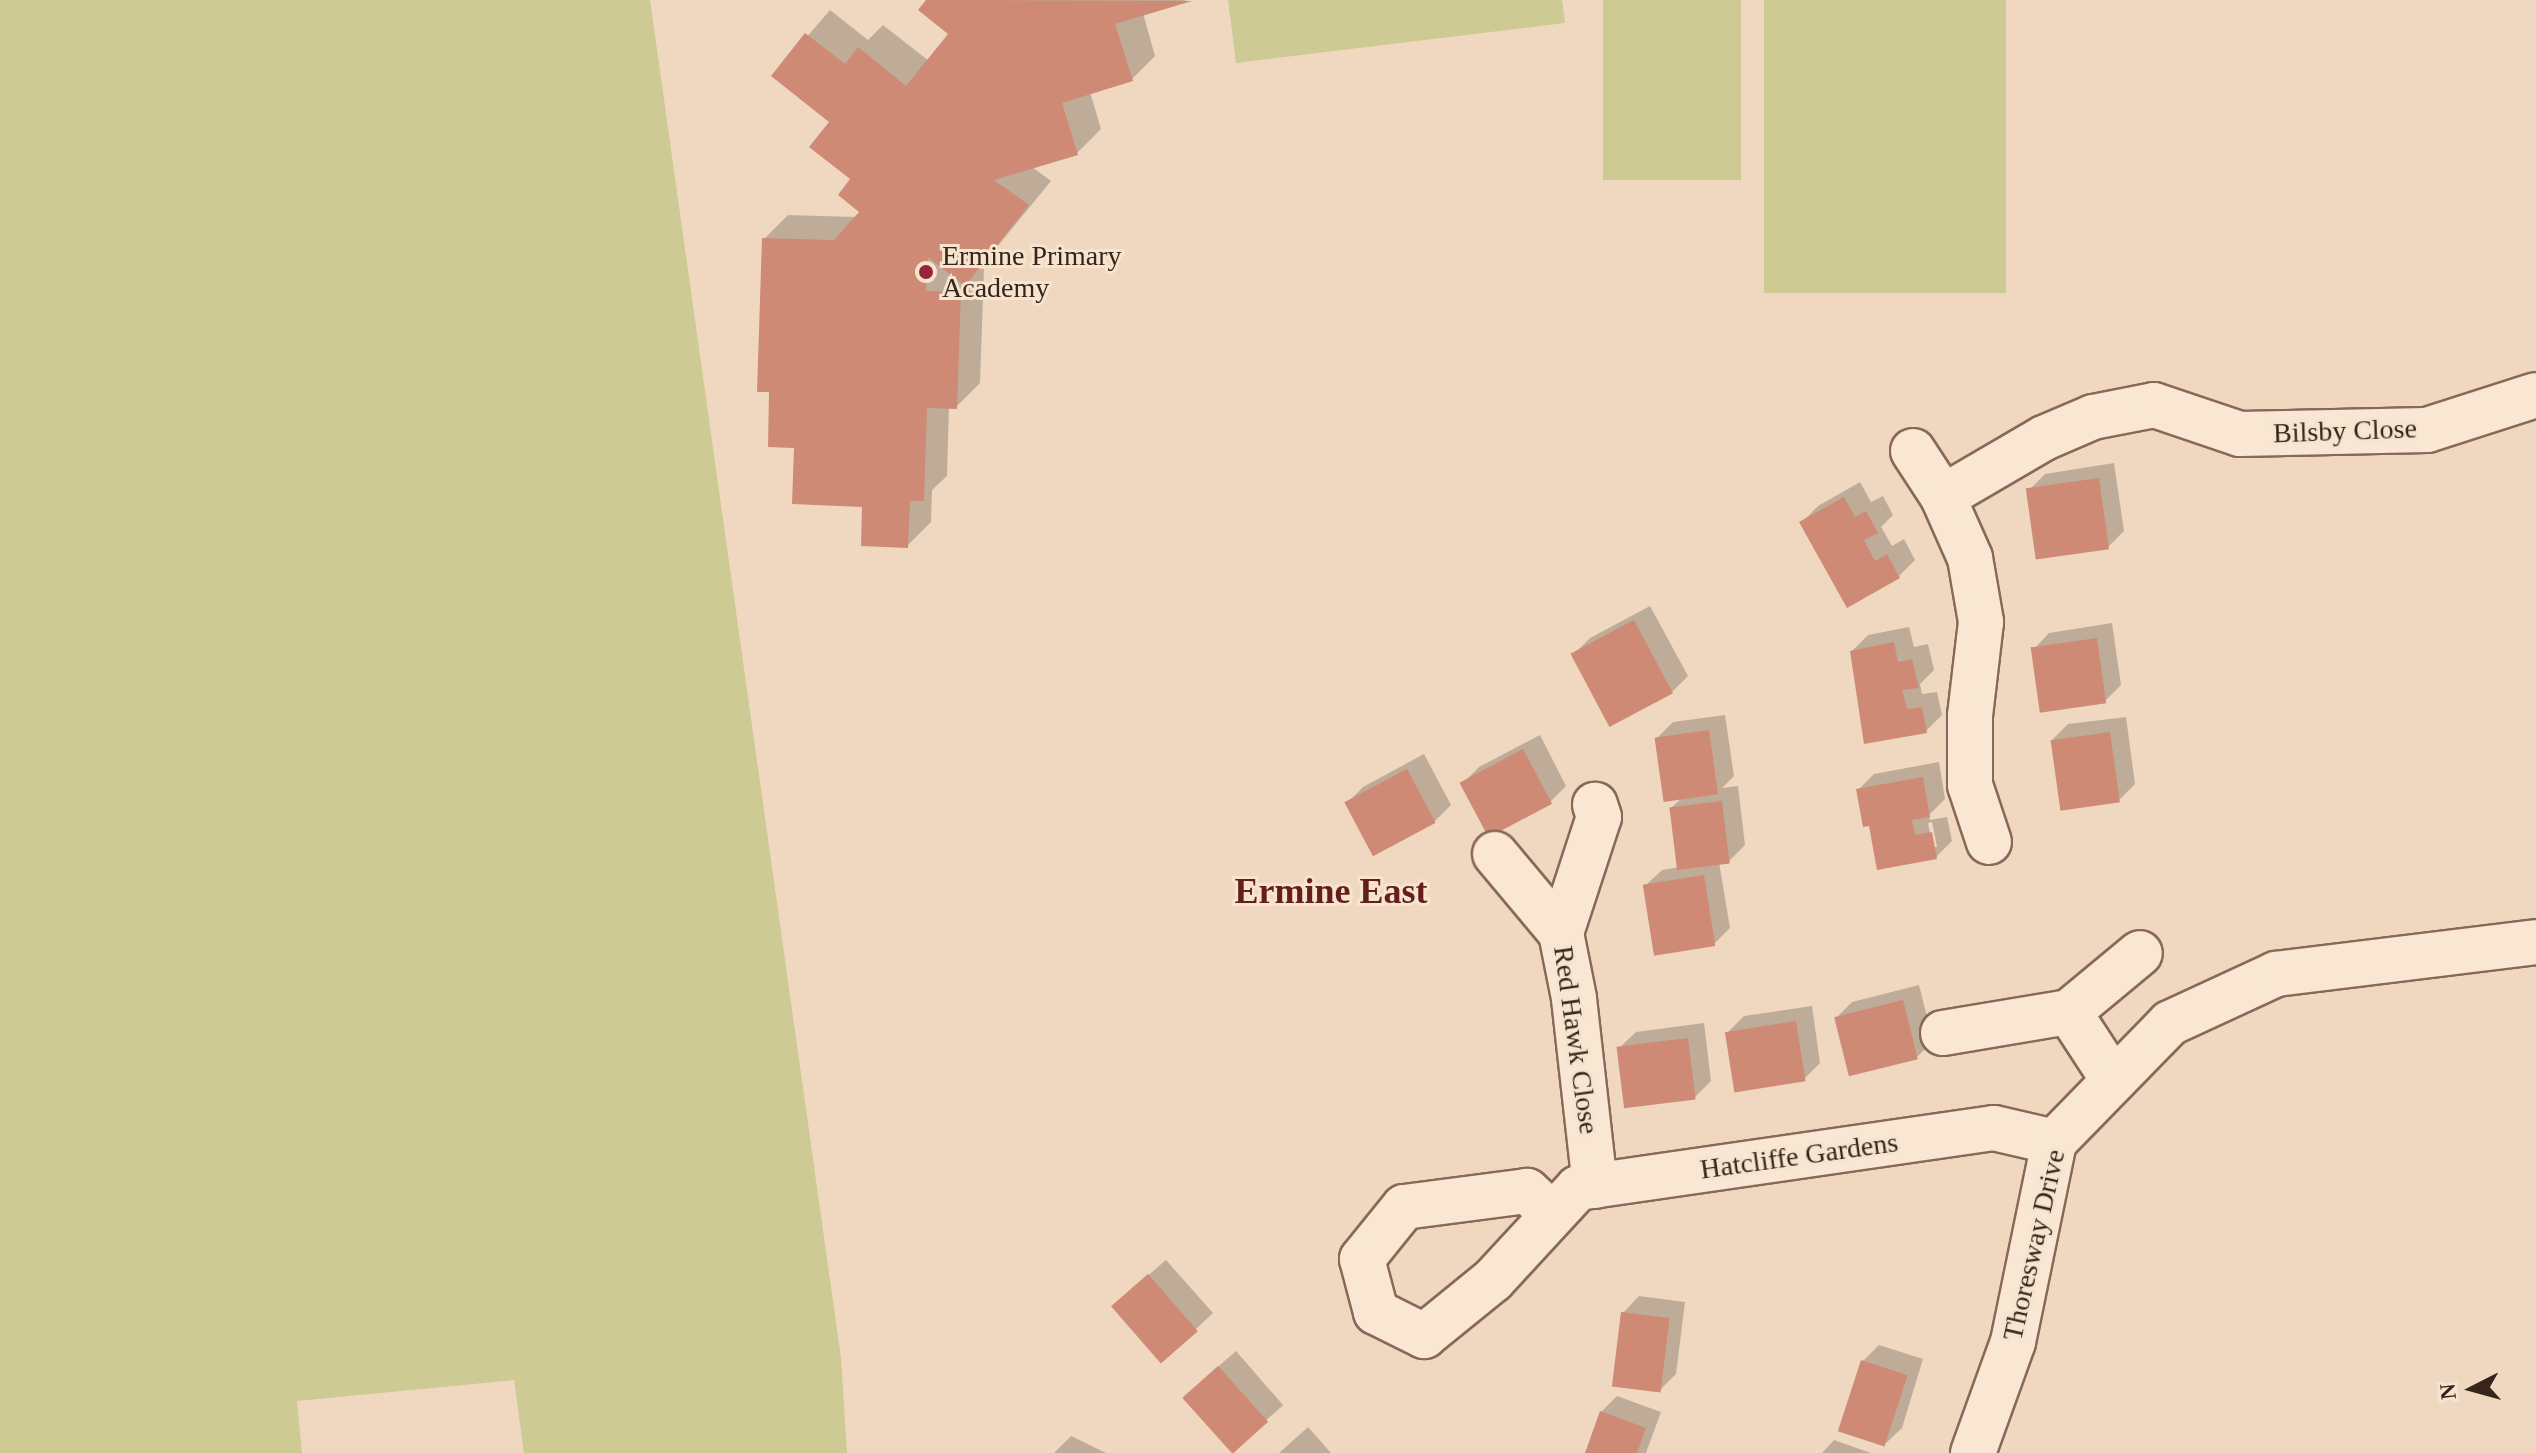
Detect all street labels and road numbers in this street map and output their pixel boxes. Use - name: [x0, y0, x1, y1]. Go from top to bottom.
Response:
- street label: Bilsby Close: [2273, 412, 2417, 450]
- street label: Red Hawk Close: [1546, 944, 1606, 1136]
- street label: Hatcliffe Gardens: [1698, 1125, 1900, 1187]
- street label: Thoresway Drive: [1996, 1146, 2072, 1344]

